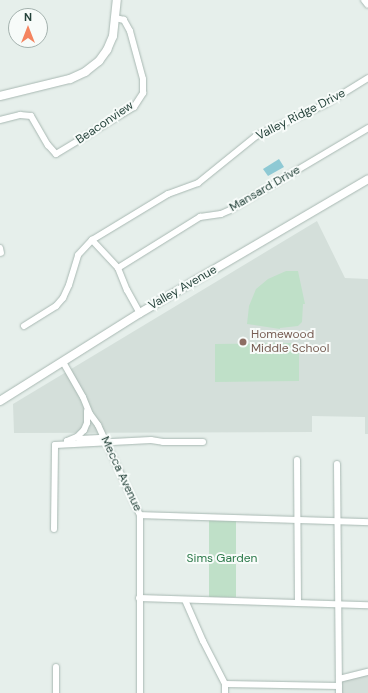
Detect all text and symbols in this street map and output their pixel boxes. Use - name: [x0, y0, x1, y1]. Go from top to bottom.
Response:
- north arrow: [8, 8, 48, 48]
- text: N: [24, 10, 32, 24]
- street label: Valley Ridge Drive: [254, 86, 348, 144]
- street label: Beaconview: [74, 99, 136, 147]
- street label: Mansard Drive: [227, 163, 303, 215]
- street label: Valley Avenue: [146, 263, 220, 313]
- place label: Homewood Middle School: [251, 328, 329, 356]
- marker: Homewood Middle School: [238, 337, 248, 347]
- street label: Mecca Avenue: [97, 434, 145, 514]
- park label: Sims Garden: [187, 552, 257, 566]

